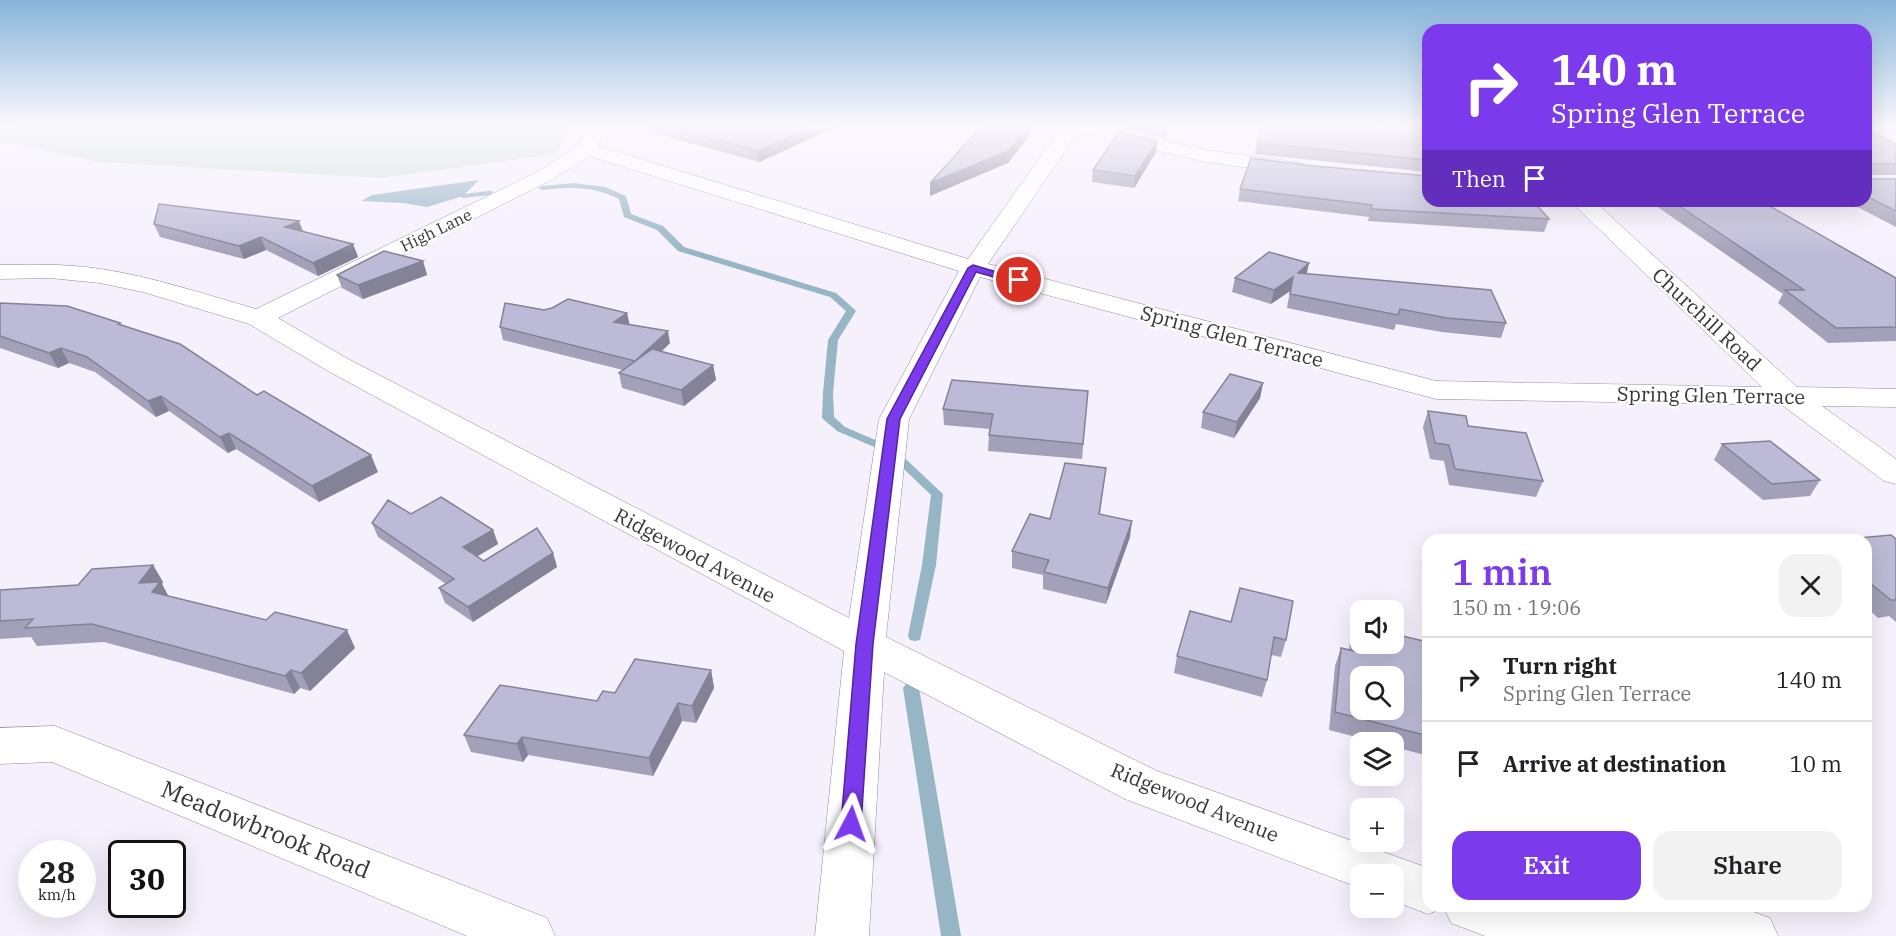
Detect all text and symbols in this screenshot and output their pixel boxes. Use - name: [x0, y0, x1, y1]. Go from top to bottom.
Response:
- text: 140 m: [1551, 42, 1677, 97]
- icon: right: [1452, 48, 1530, 126]
- text: Spring Glen Terrace: [1551, 95, 1805, 130]
- icon: arrive: [1518, 162, 1551, 195]
- text: Then: [1452, 164, 1506, 193]
- street label: High Lane: [397, 204, 475, 256]
- pin: [993, 254, 1044, 305]
- street label: Churchill Road: [1647, 261, 1767, 377]
- icon: arrive: [1002, 263, 1035, 296]
- street label: Spring Glen Terrace: [1138, 299, 1326, 373]
- street label: Spring Glen Terrace: [1617, 380, 1805, 410]
- street label: Ridgewood Avenue: [610, 501, 780, 609]
- text: 1 min: [1452, 548, 1552, 595]
- button: close: [1779, 554, 1842, 617]
- text: 150 m · 19:06: [1452, 594, 1581, 621]
- map controls: [1350, 600, 1404, 918]
- button: sound: [1350, 600, 1404, 654]
- text: Turn right: [1503, 651, 1617, 680]
- icon: right: [1452, 663, 1485, 696]
- text: 140 m: [1776, 665, 1842, 694]
- button: search: [1350, 666, 1404, 720]
- text: Spring Glen Terrace: [1503, 680, 1691, 707]
- button: layers: [1350, 732, 1404, 786]
- icon: arrive: [1452, 747, 1485, 780]
- text: Arrive at destination: [1503, 749, 1726, 778]
- text: 10 m: [1790, 749, 1842, 778]
- street label: Ridgewood Avenue: [1107, 756, 1283, 848]
- street label: Meadowbrook Road: [157, 772, 375, 886]
- position arrow: [819, 792, 883, 856]
- button: +: [1350, 798, 1404, 852]
- button: Exit: [1452, 831, 1641, 900]
- button: Share: [1653, 831, 1842, 900]
- speed limit sign: 30: [108, 840, 186, 918]
- text: 28: [39, 852, 75, 891]
- button: −: [1350, 864, 1404, 918]
- text: km/h: [38, 885, 76, 904]

